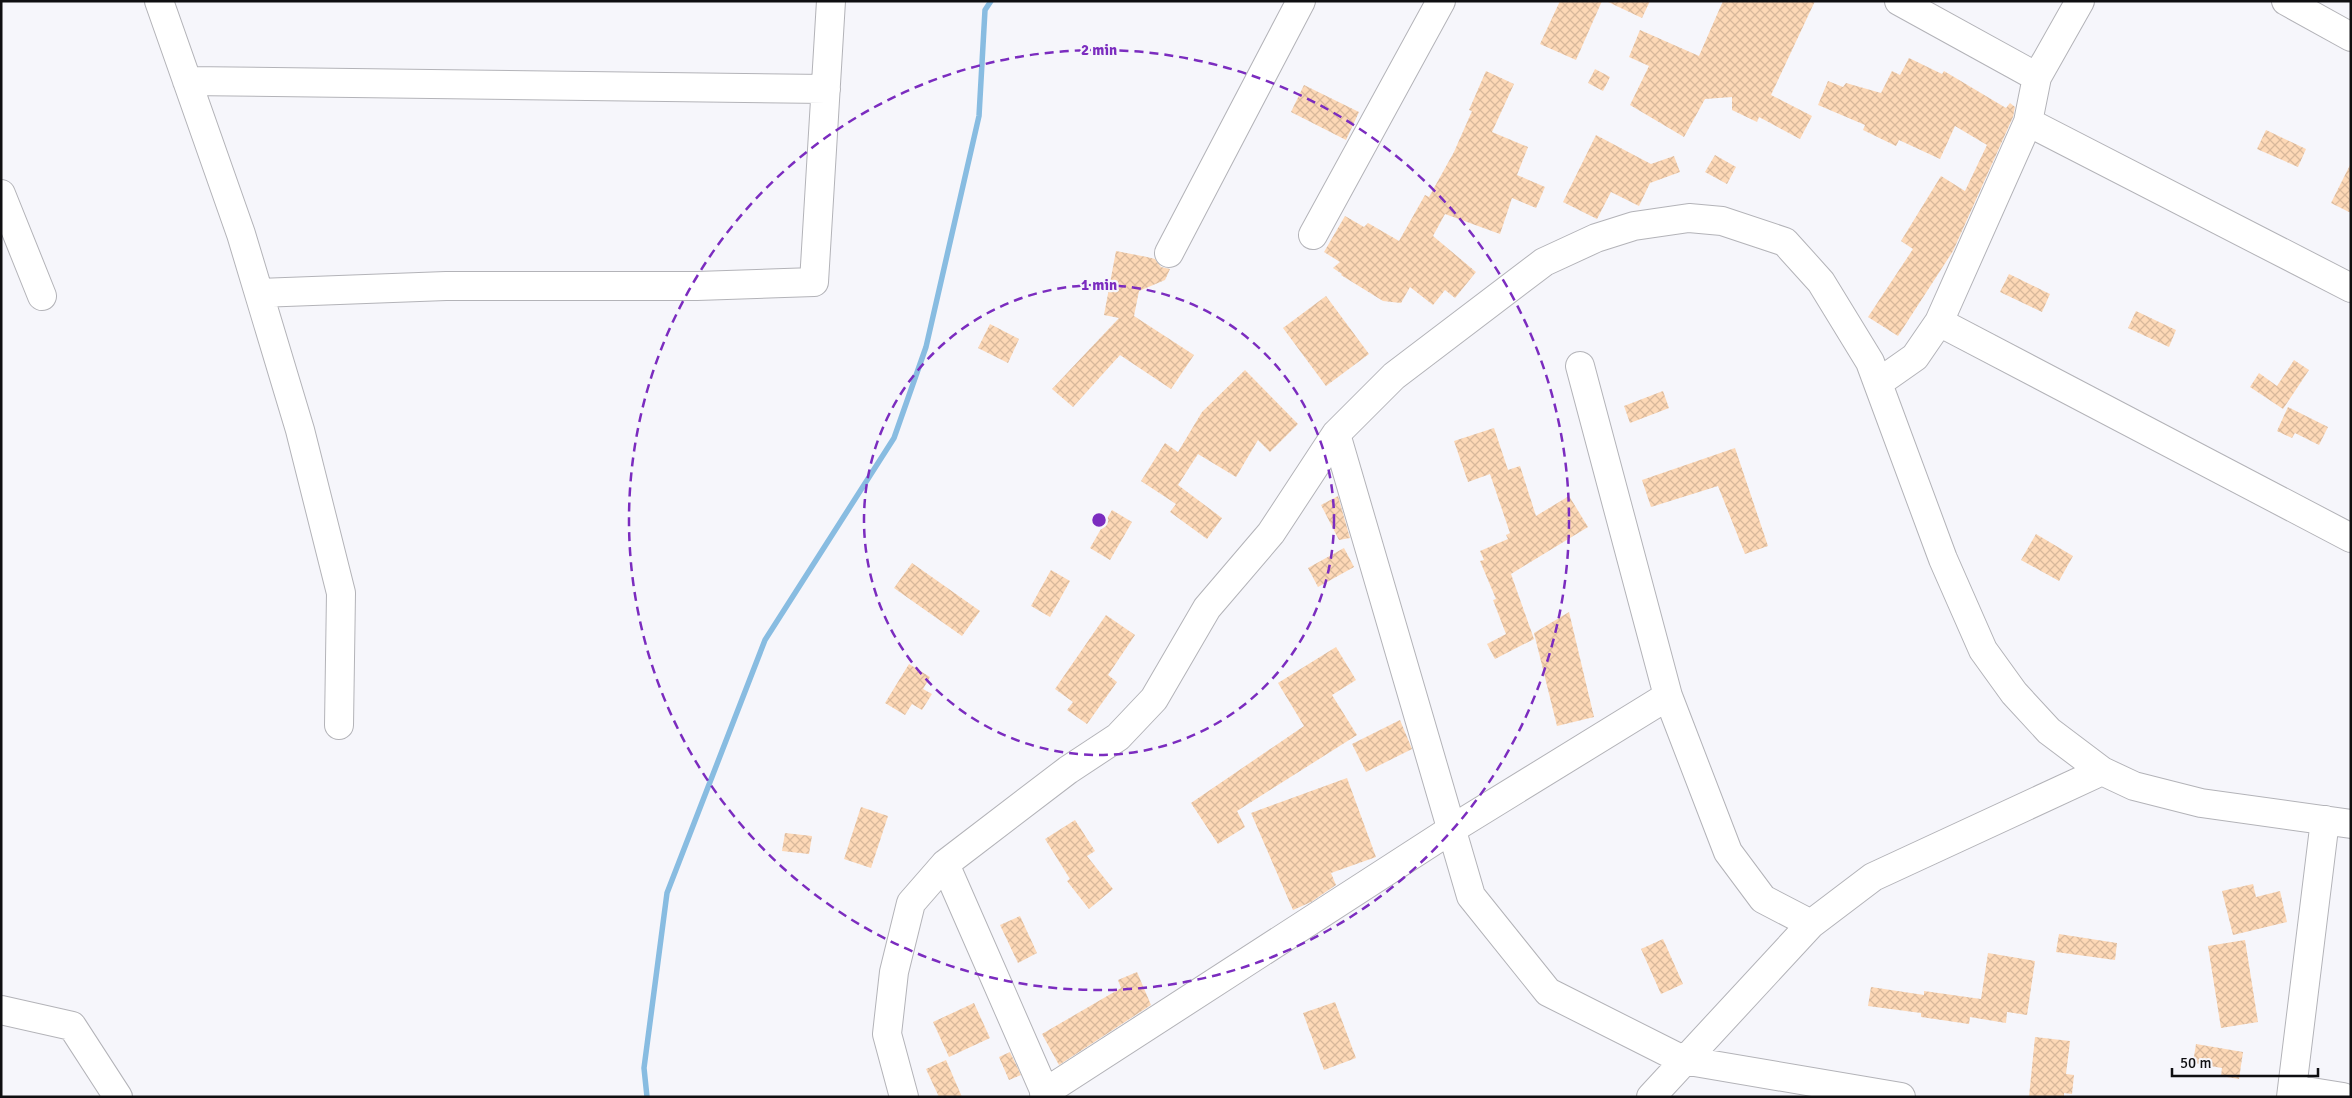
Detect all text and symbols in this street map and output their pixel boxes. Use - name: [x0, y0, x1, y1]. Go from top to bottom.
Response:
- text: 2 min: [1081, 41, 1117, 59]
- text: 1 min: [1081, 276, 1117, 294]
- centre of rings: [1090, 511, 1108, 529]
- scale bar: [2172, 1046, 2318, 1078]
- text: 50 m: [2180, 1054, 2211, 1072]

